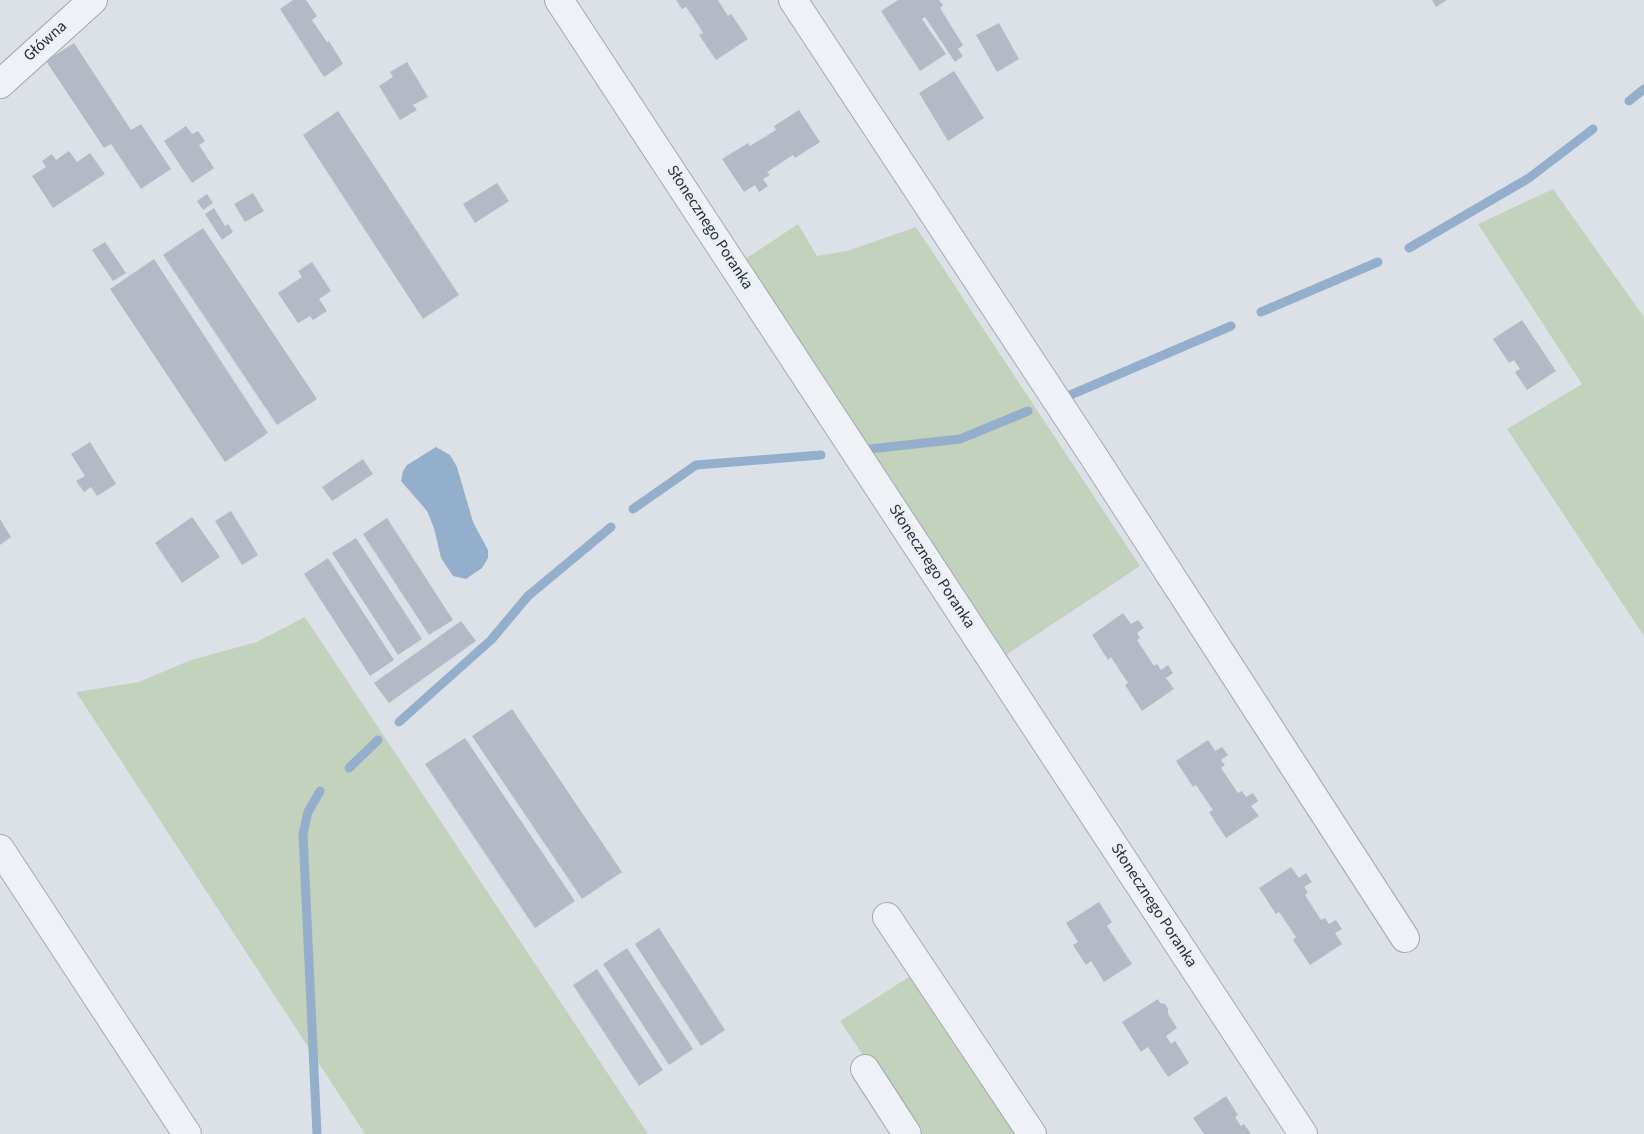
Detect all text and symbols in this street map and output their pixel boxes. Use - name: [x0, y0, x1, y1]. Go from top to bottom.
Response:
- street label: Główna: [20, 18, 72, 66]
- street label: Słonecznego Poranka: [662, 162, 756, 294]
- street label: Słonecznego Poranka: [884, 501, 978, 633]
- street label: Słonecznego Poranka: [1106, 840, 1200, 972]

